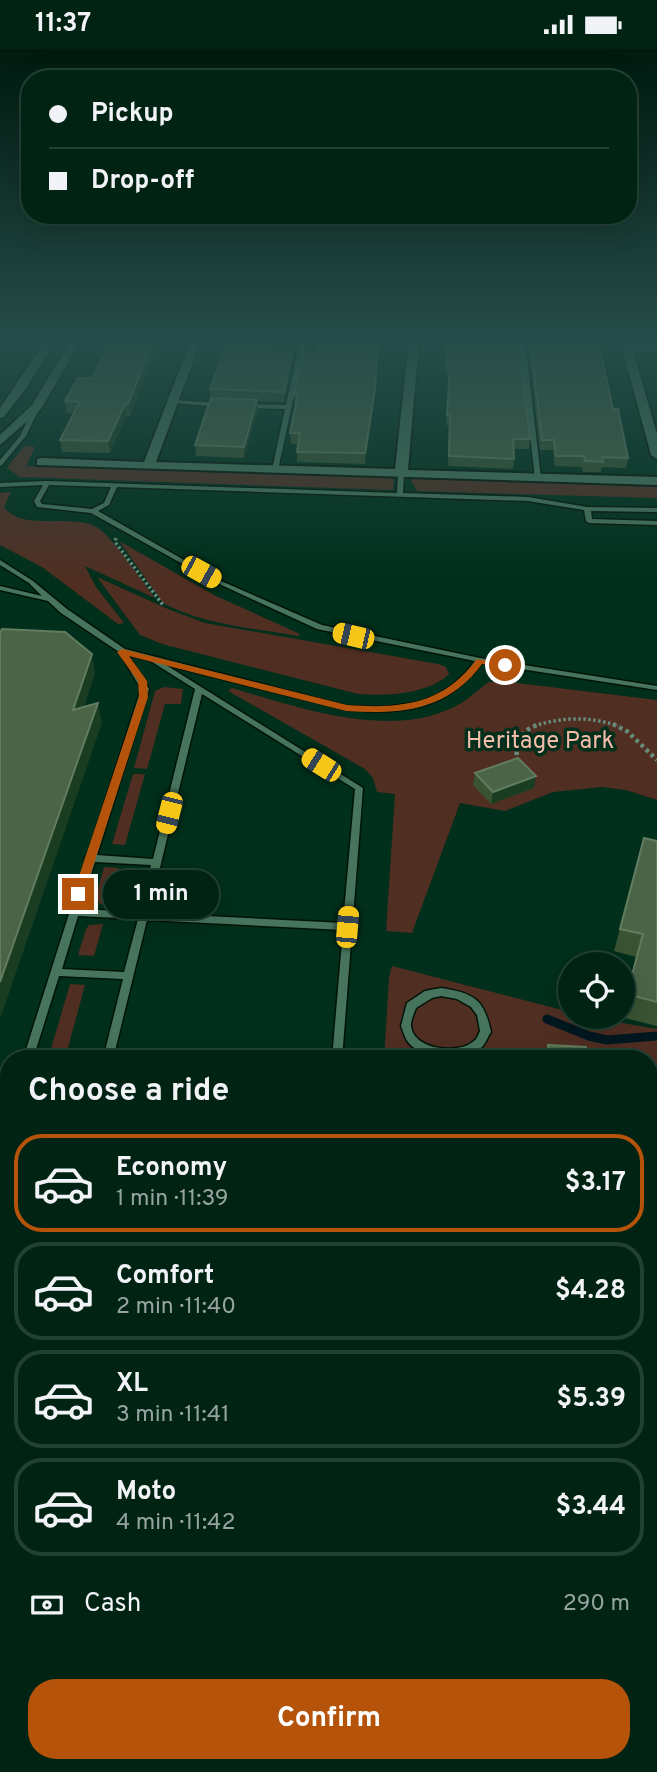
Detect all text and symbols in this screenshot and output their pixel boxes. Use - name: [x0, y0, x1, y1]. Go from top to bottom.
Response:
- text: 11:37: [35, 8, 91, 41]
- text: Pickup: [91, 98, 174, 131]
- text: Drop-off: [91, 165, 194, 198]
- car: [178, 553, 225, 591]
- car: [331, 621, 376, 651]
- route start: [489, 649, 521, 681]
- park label: Heritage Park: [466, 727, 614, 757]
- car: [298, 745, 345, 785]
- car: [154, 790, 185, 836]
- callout: 1 min: [102, 869, 218, 919]
- route end: [62, 878, 94, 910]
- text: 1 min: [133, 880, 189, 909]
- car: [335, 905, 360, 949]
- map controls: [558, 952, 635, 1029]
- button: locate: [558, 952, 635, 1029]
- text: Choose a ride: [28, 1072, 229, 1112]
- icon: car: [32, 1152, 95, 1215]
- text: Economy: [116, 1152, 227, 1185]
- text: $3.17: [565, 1167, 626, 1200]
- text: 1 min · 11:39: [116, 1185, 229, 1214]
- icon: car: [32, 1260, 95, 1323]
- text: Comfort: [116, 1260, 214, 1293]
- text: $4.28: [555, 1275, 626, 1308]
- text: 2 min · 11:40: [116, 1293, 236, 1322]
- icon: car: [32, 1368, 95, 1431]
- text: XL: [116, 1368, 148, 1401]
- text: $5.39: [557, 1383, 626, 1416]
- text: 3 min · 11:41: [116, 1401, 230, 1430]
- icon: car: [32, 1476, 95, 1539]
- text: Moto: [116, 1476, 176, 1509]
- text: $3.44: [556, 1491, 626, 1524]
- text: 4 min · 11:42: [116, 1509, 235, 1538]
- icon: cash: [28, 1586, 66, 1624]
- text: Cash: [84, 1588, 141, 1621]
- text: 290 m: [563, 1590, 630, 1619]
- button: Confirm: [28, 1679, 630, 1759]

